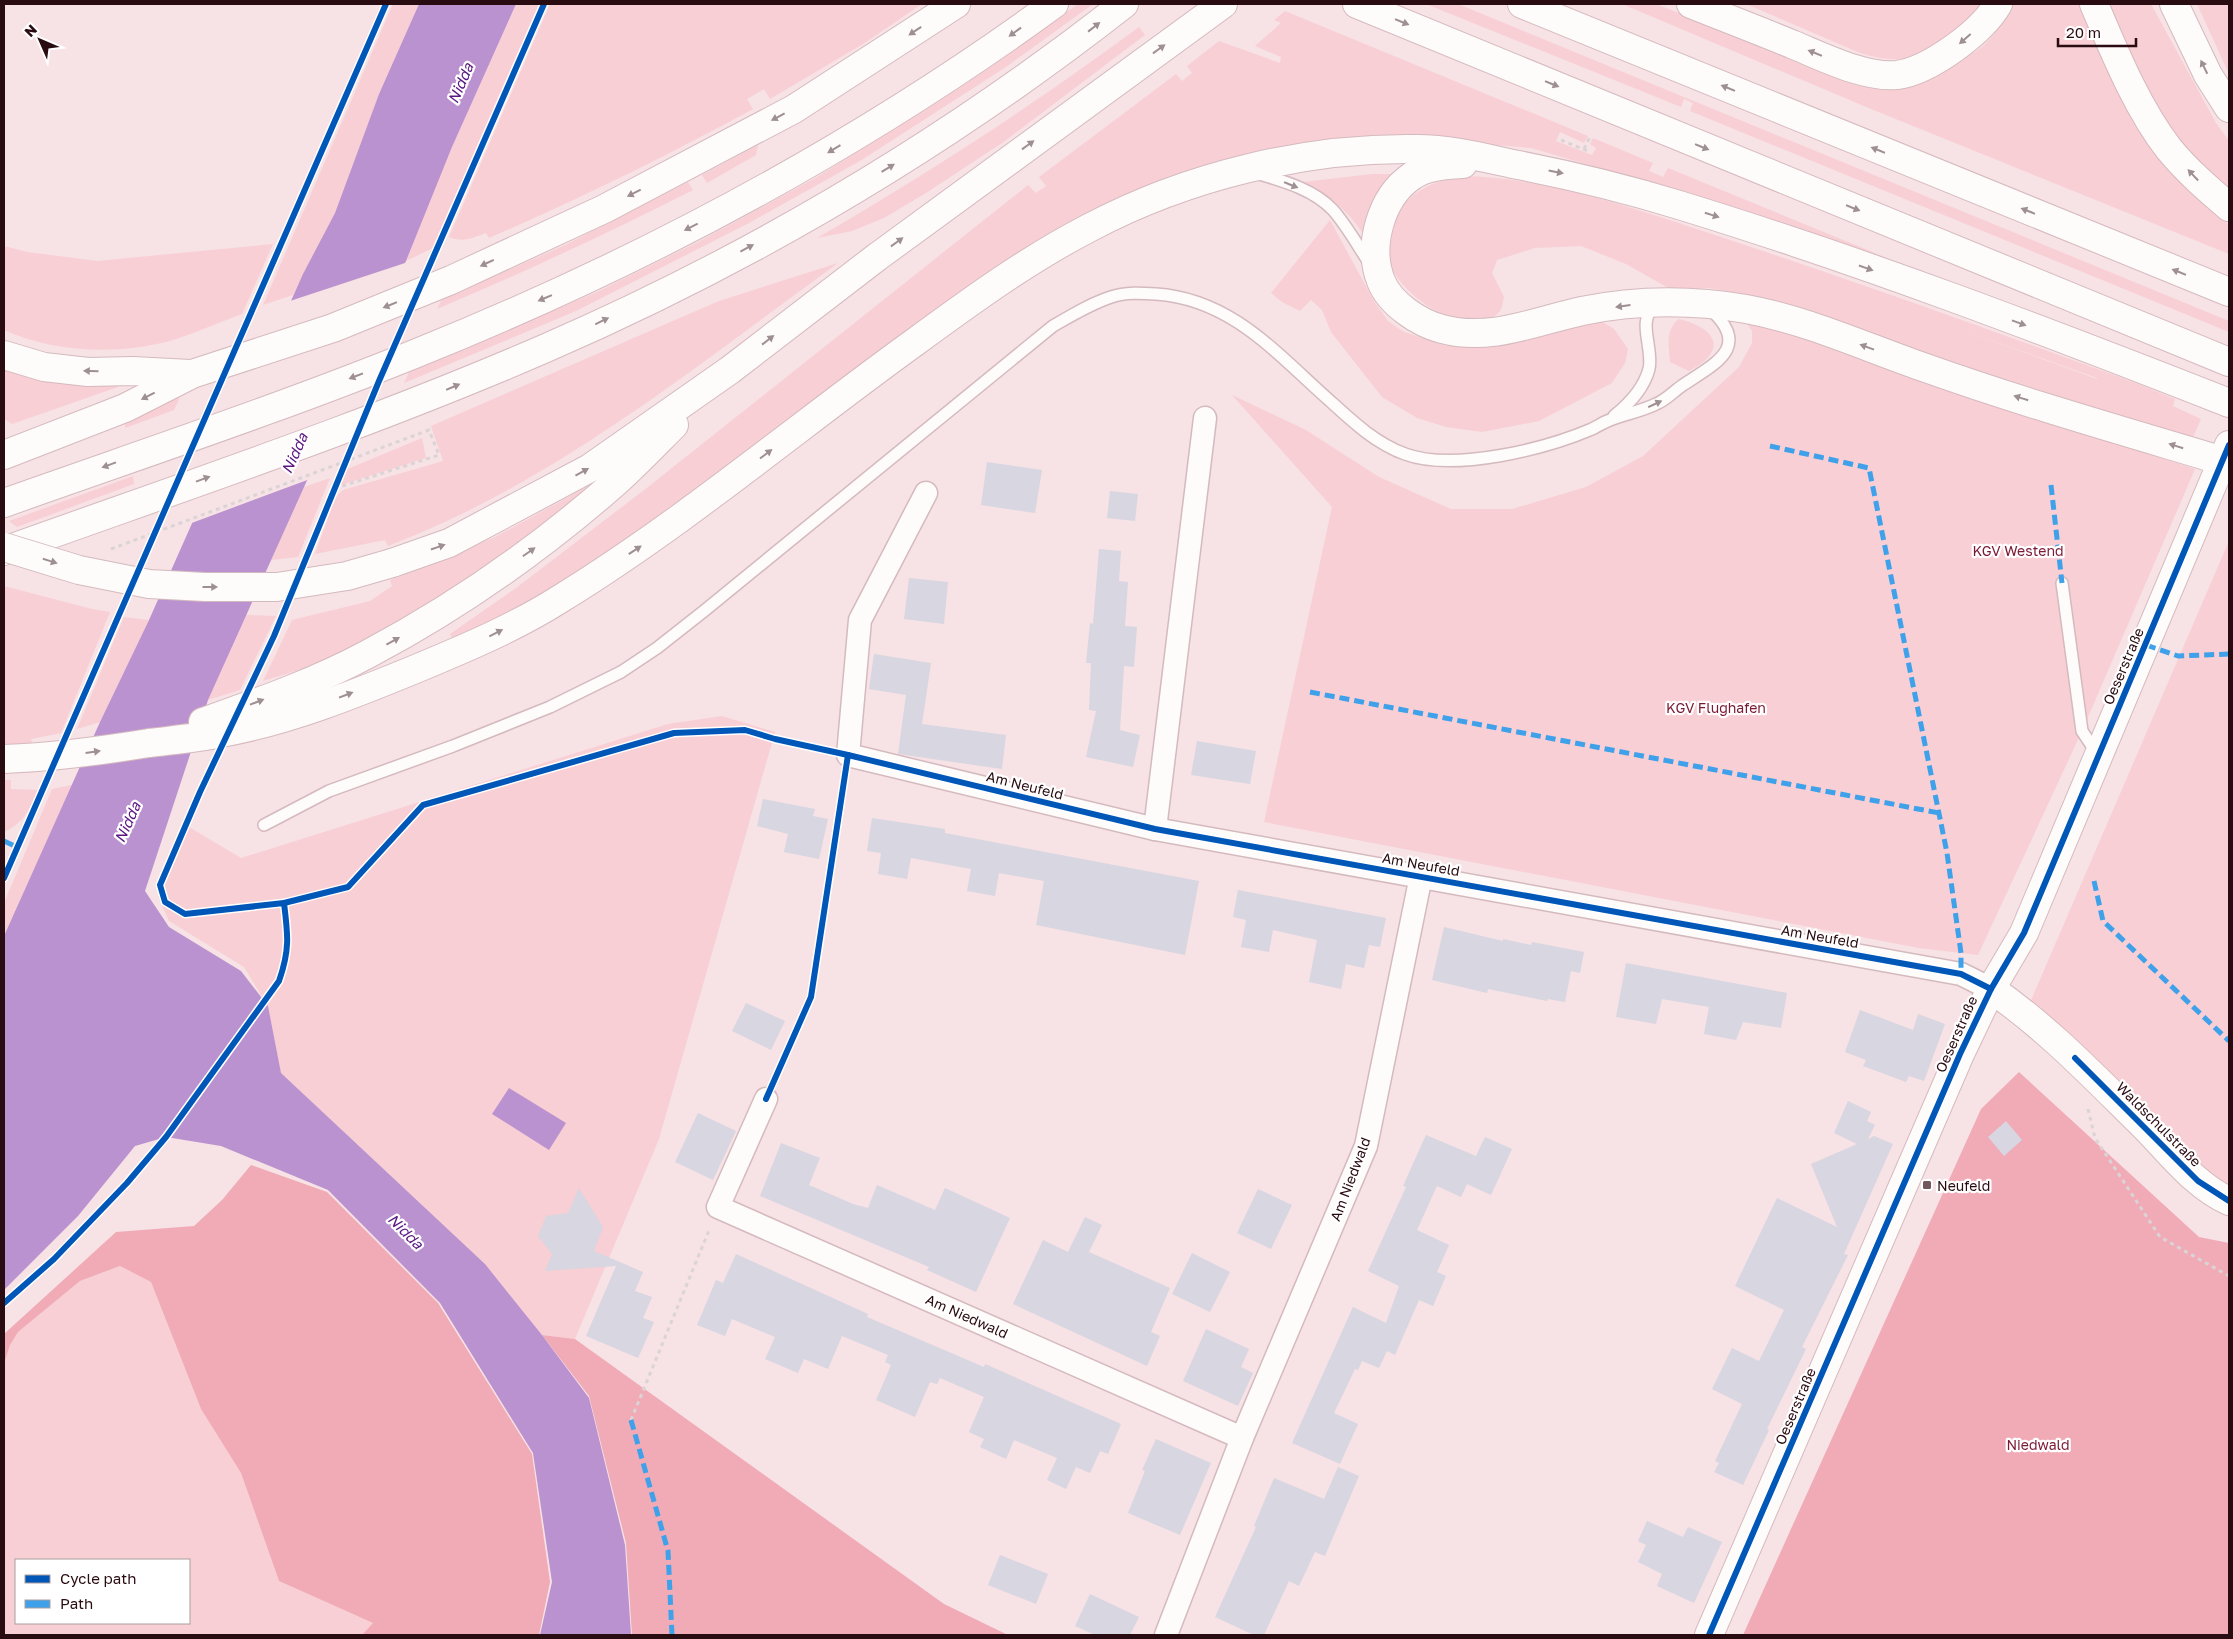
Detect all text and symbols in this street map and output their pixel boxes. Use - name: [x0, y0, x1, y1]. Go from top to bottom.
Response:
- north arrow: [15, 15, 65, 65]
- scale bar: [2058, 15, 2136, 47]
- one-way arrow: [1395, 19, 1409, 27]
- text: N: [21, 21, 40, 40]
- one-way arrow: [1087, 22, 1100, 33]
- text: 20 m: [2066, 23, 2101, 41]
- one-way arrow: [908, 26, 922, 36]
- one-way arrow: [1009, 27, 1022, 38]
- one-way arrow: [1958, 34, 1971, 45]
- one-way arrow: [1152, 44, 1166, 54]
- one-way arrow: [1808, 49, 1822, 57]
- one-way arrow: [2200, 59, 2208, 74]
- water label: Nidda: [443, 60, 477, 106]
- one-way arrow: [1545, 81, 1559, 89]
- one-way arrow: [1720, 84, 1735, 91]
- one-way arrow: [771, 113, 784, 122]
- one-way arrow: [1021, 140, 1034, 151]
- one-way arrow: [1695, 143, 1709, 151]
- one-way arrow: [827, 144, 840, 153]
- one-way arrow: [1871, 145, 1885, 153]
- one-way arrow: [882, 164, 895, 173]
- one-way arrow: [1548, 168, 1563, 176]
- one-way arrow: [2187, 169, 2199, 181]
- one-way arrow: [1284, 181, 1299, 189]
- one-way arrow: [627, 189, 641, 197]
- one-way arrow: [1846, 204, 1860, 212]
- one-way arrow: [2020, 207, 2035, 215]
- one-way arrow: [1705, 212, 1720, 220]
- one-way arrow: [684, 223, 699, 231]
- one-way arrow: [890, 236, 903, 247]
- one-way arrow: [740, 244, 754, 253]
- one-way arrow: [480, 259, 494, 267]
- one-way arrow: [1859, 264, 1874, 272]
- one-way arrow: [2172, 267, 2186, 275]
- one-way arrow: [537, 294, 552, 302]
- one-way arrow: [382, 301, 397, 309]
- one-way arrow: [1615, 302, 1631, 310]
- one-way arrow: [595, 317, 609, 325]
- one-way arrow: [2012, 319, 2027, 327]
- one-way arrow: [761, 335, 774, 346]
- one-way arrow: [1859, 343, 1874, 350]
- one-way arrow: [82, 367, 98, 375]
- one-way arrow: [349, 373, 363, 381]
- one-way arrow: [446, 382, 460, 390]
- one-way arrow: [141, 392, 156, 400]
- one-way arrow: [2013, 394, 2028, 402]
- one-way arrow: [1647, 399, 1662, 408]
- water label: Nidda: [277, 430, 311, 476]
- one-way arrow: [2168, 442, 2183, 450]
- one-way arrow: [759, 449, 773, 459]
- one-way arrow: [101, 461, 116, 469]
- one-way arrow: [575, 468, 589, 476]
- one-way arrow: [196, 475, 211, 483]
- park label: KGV Westend: [1972, 542, 2064, 559]
- one-way arrow: [430, 543, 445, 550]
- one-way arrow: [629, 545, 642, 555]
- one-way arrow: [522, 547, 535, 557]
- one-way arrow: [43, 558, 58, 566]
- one-way arrow: [202, 583, 218, 591]
- street label: Oeserstraße: [2099, 625, 2147, 707]
- one-way arrow: [489, 629, 503, 637]
- one-way arrow: [386, 636, 399, 645]
- one-way arrow: [339, 691, 354, 699]
- one-way arrow: [250, 698, 265, 706]
- park label: KGV Flughafen: [1666, 699, 1766, 716]
- one-way arrow: [86, 748, 102, 756]
- street label: Am Neufeld: [985, 767, 1065, 803]
- water label: Nidda: [110, 799, 144, 845]
- street label: Am Neufeld: [1381, 849, 1461, 879]
- street label: Am Neufeld: [1780, 921, 1860, 951]
- street label: Oeserstraße: [1932, 993, 1980, 1075]
- street label: Waldschulstraße: [2113, 1078, 2205, 1170]
- street label: Am Niedwald: [1326, 1135, 1374, 1223]
- place label: Neufeld: [1937, 1177, 1990, 1194]
- marker: Neufeld: [1921, 1179, 1933, 1191]
- water label: Nidda: [385, 1210, 428, 1253]
- street label: Am Niedwald: [923, 1290, 1011, 1342]
- street label: Oeserstraße: [1771, 1365, 1819, 1447]
- park label: Niedwald: [2006, 1436, 2070, 1453]
- legend: [15, 1559, 190, 1624]
- text: Cycle path: [60, 1569, 136, 1587]
- text: Path: [60, 1594, 93, 1612]

